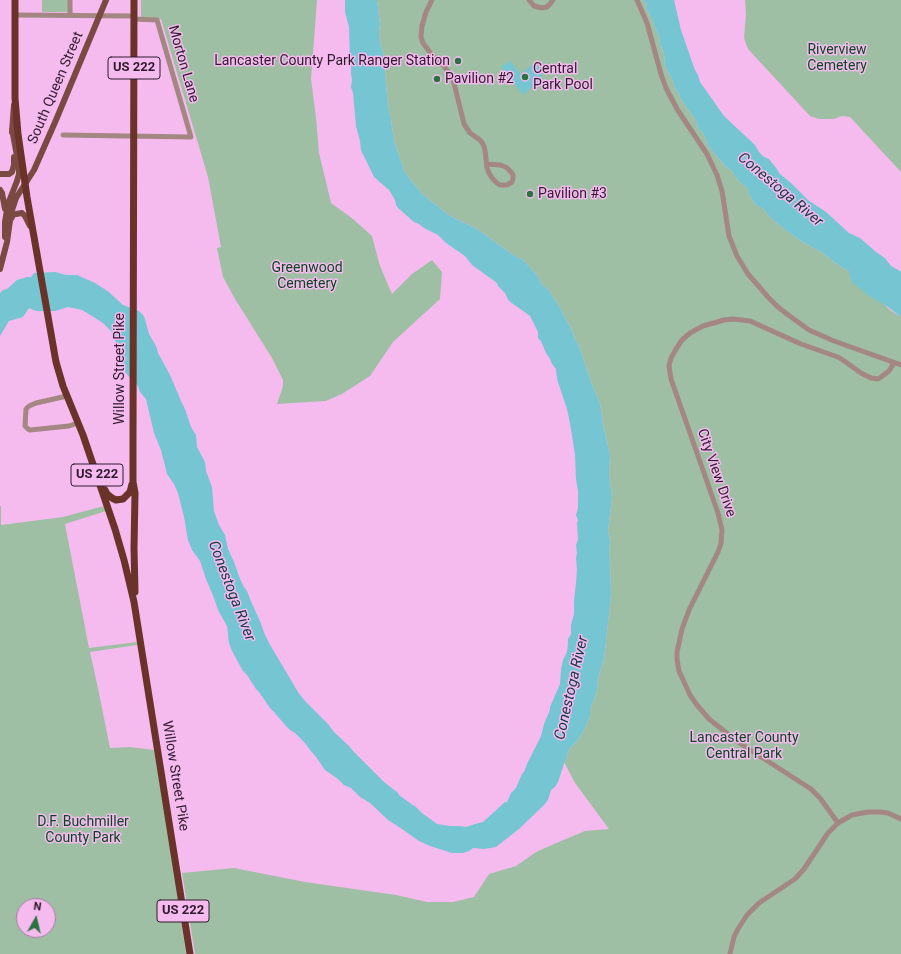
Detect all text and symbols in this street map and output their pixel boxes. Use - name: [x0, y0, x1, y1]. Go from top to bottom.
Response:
- street label: Morton Lane: [164, 24, 202, 104]
- street label: South Queen Street: [25, 29, 87, 147]
- park label: Riverview Cemetery: [807, 42, 867, 74]
- place label: Lancaster County Park Ranger Station: [214, 53, 450, 69]
- marker: Lancaster County Park Ranger Station: [453, 56, 463, 66]
- road number: US 222: [108, 57, 160, 79]
- place label: Central Park Pool: [533, 61, 593, 94]
- place label: Pavilion #2: [445, 71, 514, 87]
- marker: Central Park Pool: [520, 72, 530, 82]
- marker: Pavilion #2: [432, 74, 442, 84]
- water label: Conestoga River: [734, 149, 826, 231]
- place label: Pavilion #3: [538, 186, 607, 202]
- marker: Pavilion #3: [525, 189, 535, 199]
- park label: Greenwood Cemetery: [271, 260, 343, 292]
- street label: Willow Street Pike: [112, 313, 128, 425]
- street label: City View Drive: [693, 427, 739, 519]
- road number: US 222: [71, 464, 123, 486]
- water label: Conestoga River: [204, 538, 258, 644]
- water label: Conestoga River: [551, 634, 593, 742]
- street label: Willow Street Pike: [158, 720, 192, 832]
- park label: Lancaster County Central Park: [689, 730, 799, 762]
- park label: D.F. Buchmiller County Park: [37, 814, 129, 846]
- north arrow: [16, 898, 56, 938]
- text: N: [33, 900, 42, 914]
- road number: US 222: [157, 900, 209, 922]

